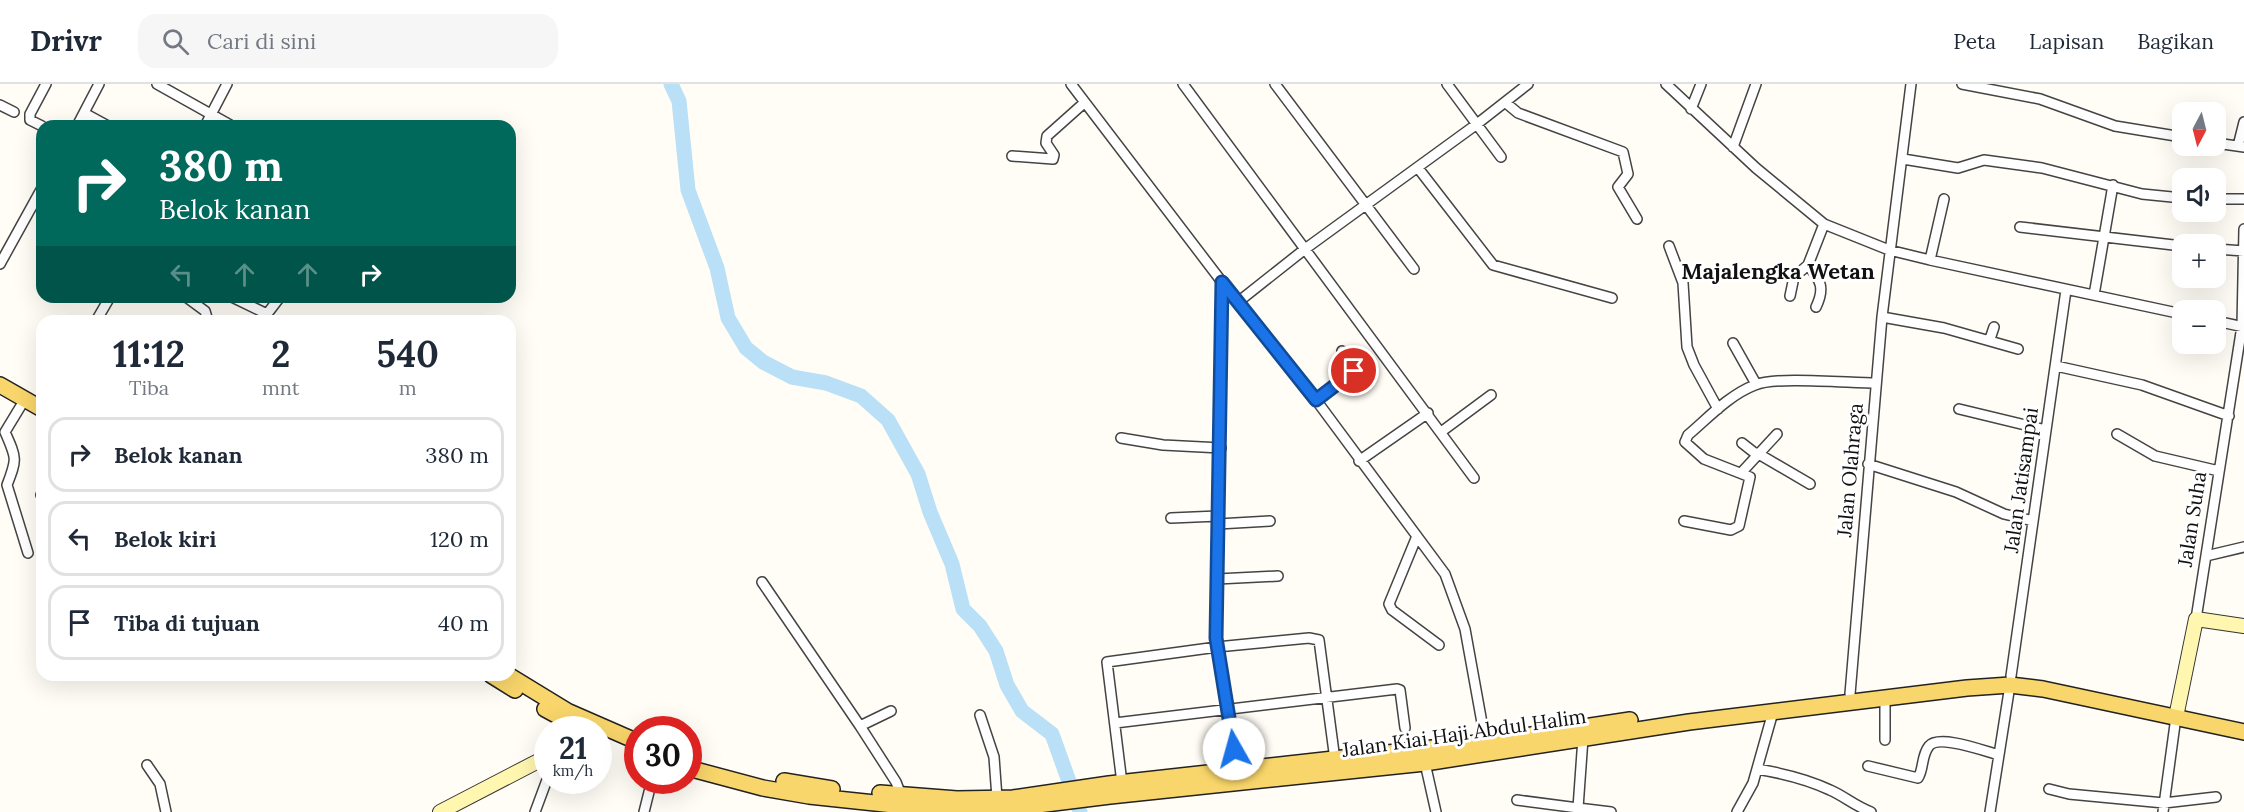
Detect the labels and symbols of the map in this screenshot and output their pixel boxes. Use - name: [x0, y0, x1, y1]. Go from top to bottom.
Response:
- north arrow: [2172, 102, 2226, 156]
- district label: Majalengka Wetan: [1681, 257, 1875, 285]
- pin: [1328, 345, 1379, 396]
- street label: Jalan Olahraga: [1831, 402, 1868, 539]
- street label: Jalan Jatisampai: [1998, 406, 2043, 555]
- street label: Jalan Suha: [2171, 470, 2211, 569]
- street label: Jalan Kiai Haji Abdul Halim: [1339, 703, 1588, 762]
- speed limit sign: 30: [624, 716, 702, 794]
- position arrow: [1202, 717, 1266, 781]

